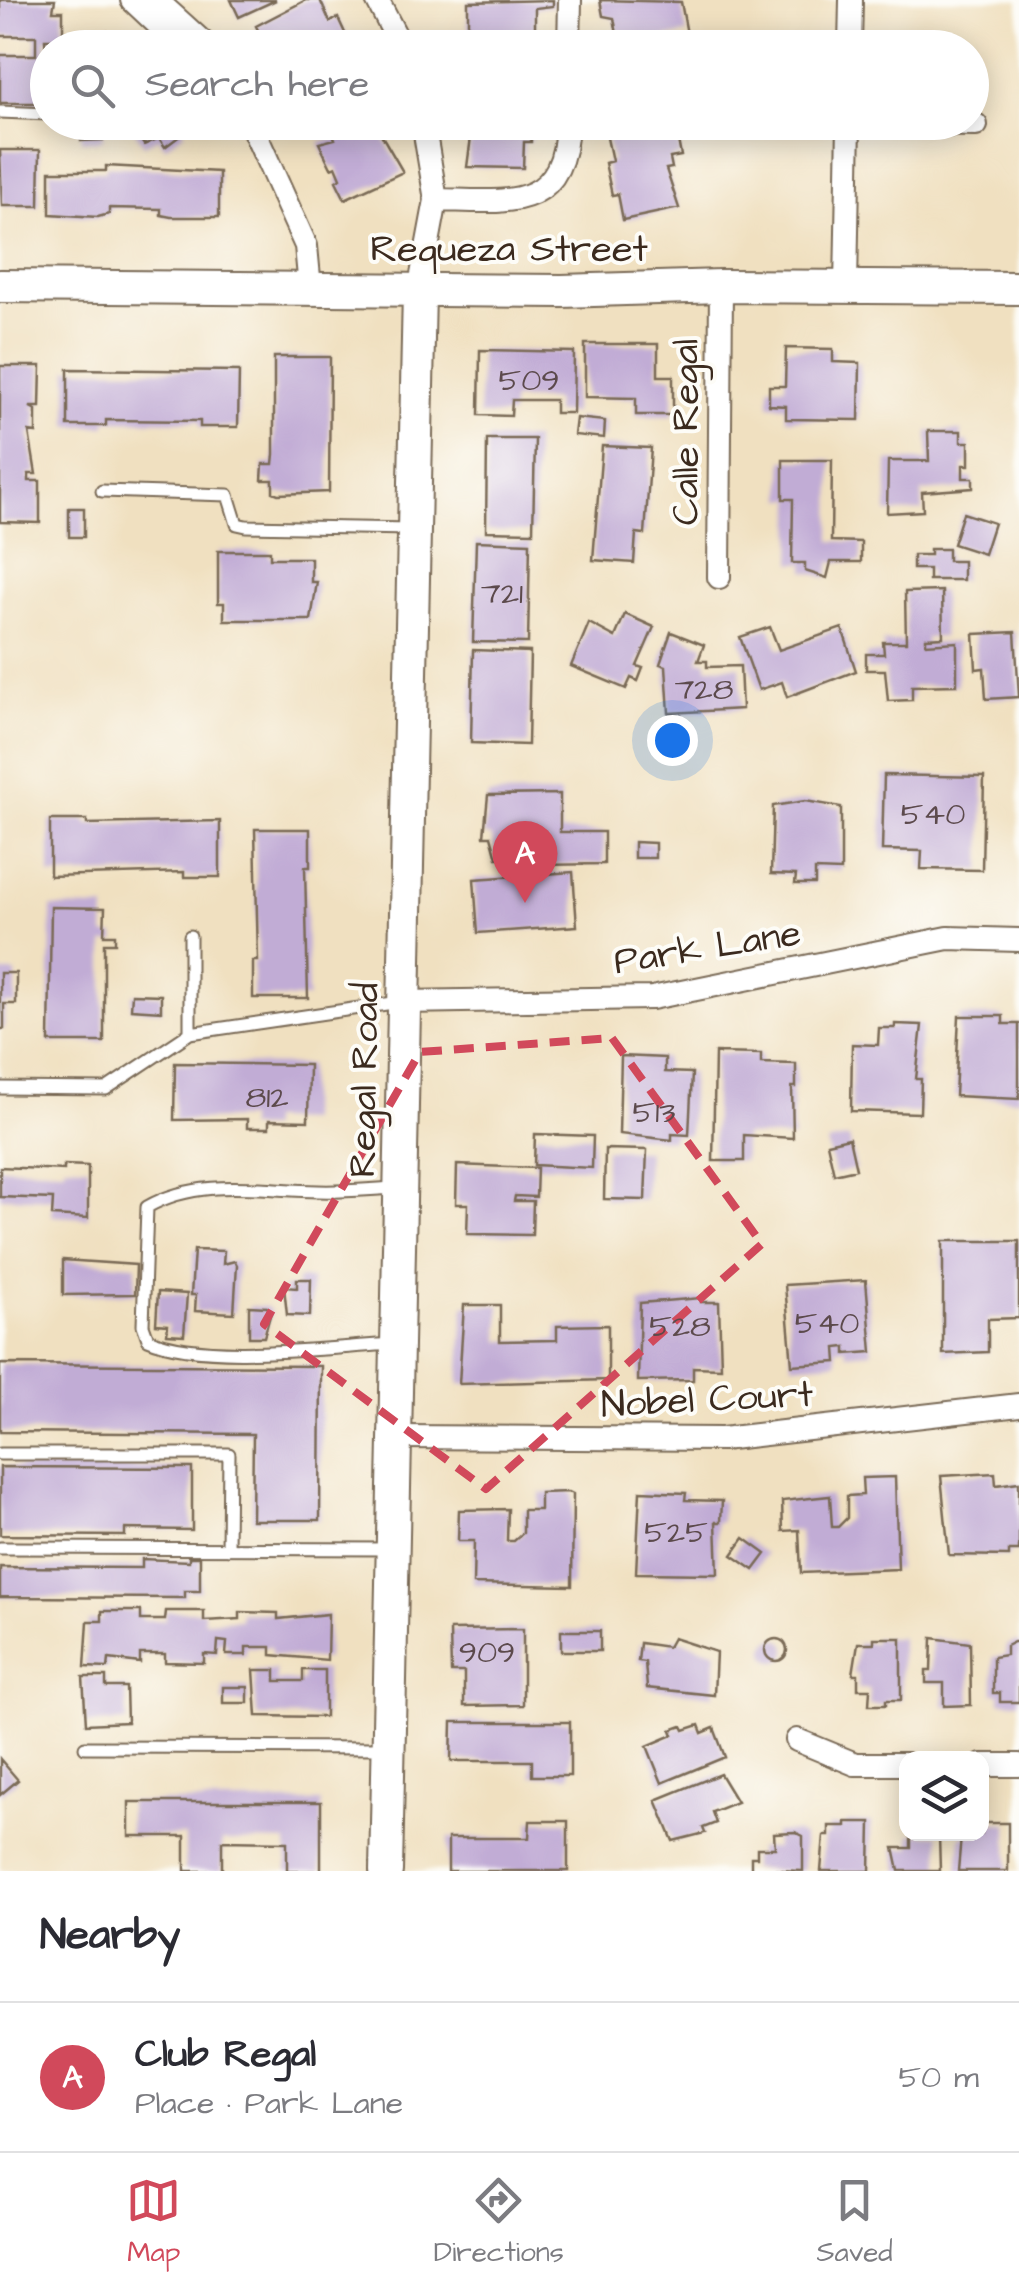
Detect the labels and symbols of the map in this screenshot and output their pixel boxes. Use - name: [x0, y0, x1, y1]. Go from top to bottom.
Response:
- street label: Requeza Street: [370, 224, 648, 276]
- street label: Calle Regal: [661, 339, 713, 525]
- house number: 509: [498, 358, 560, 403]
- house number: 721: [481, 571, 523, 616]
- house number: 728: [675, 667, 733, 712]
- your location: [647, 715, 698, 766]
- house number: 540: [901, 792, 965, 837]
- pin: A: [492, 820, 558, 903]
- street label: Park Lane: [610, 908, 804, 988]
- street label: Regal Road: [337, 982, 393, 1178]
- house number: 812: [245, 1075, 289, 1120]
- house number: 513: [632, 1090, 676, 1135]
- house number: 540: [795, 1301, 859, 1346]
- house number: 528: [649, 1304, 711, 1349]
- street label: Nobel Court: [600, 1368, 814, 1432]
- house number: 525: [644, 1510, 708, 1555]
- house number: 909: [459, 1630, 515, 1675]

